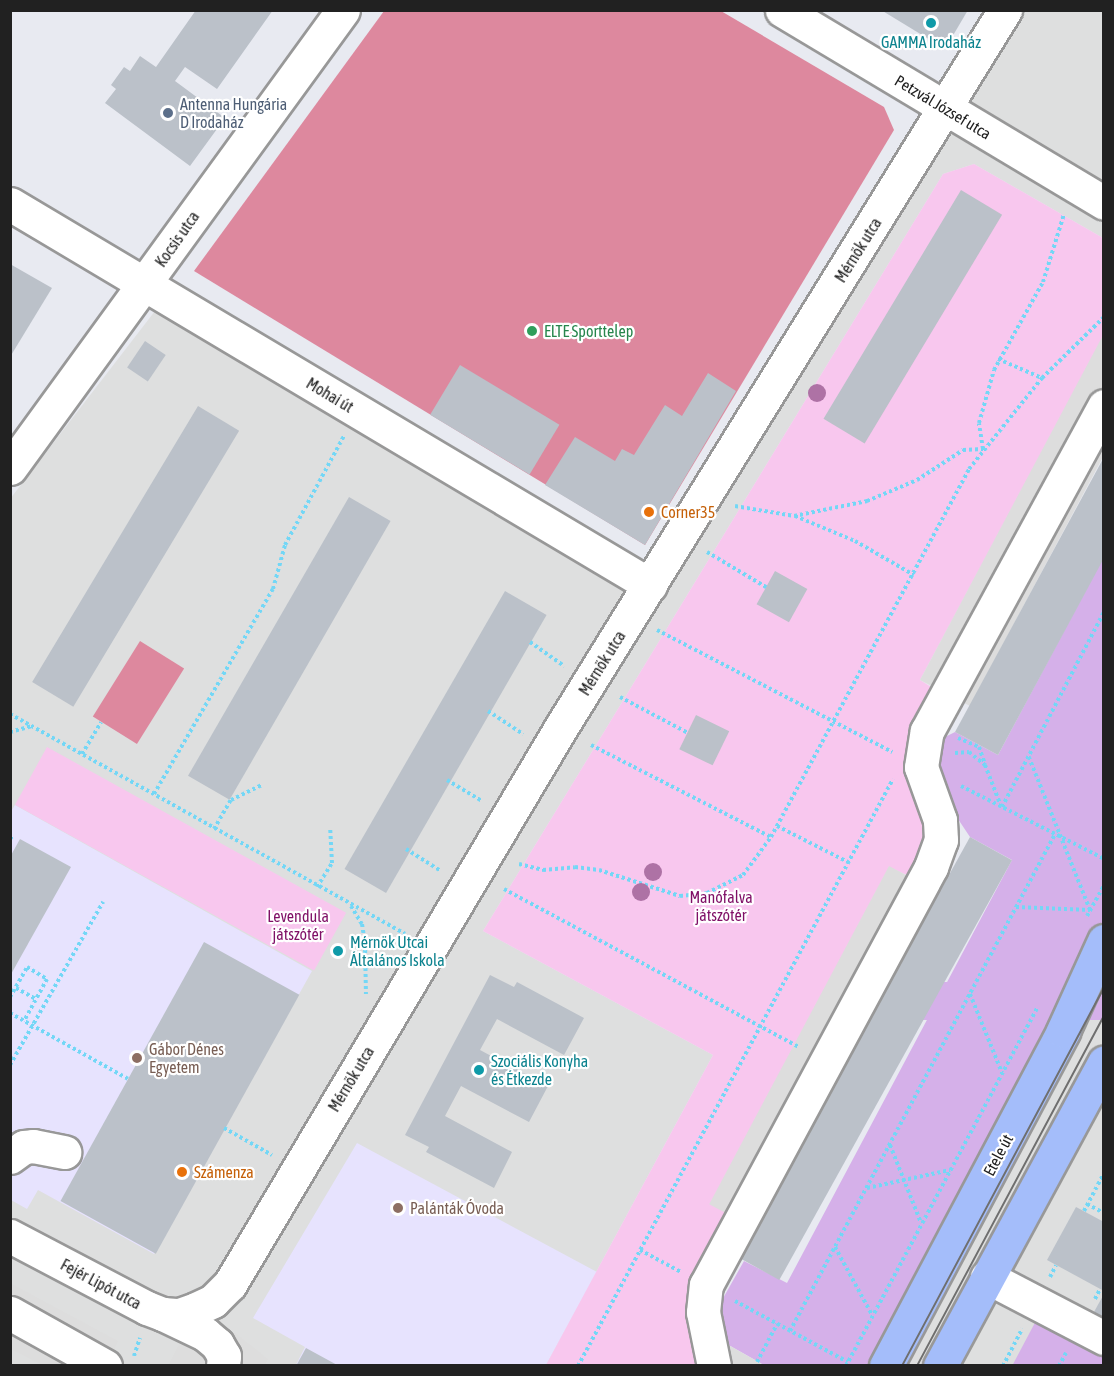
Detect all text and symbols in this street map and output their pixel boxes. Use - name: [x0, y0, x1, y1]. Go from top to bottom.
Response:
- marker: GAMMA Irodaház: [924, 16, 938, 30]
- place label: GAMMA Irodaház: [881, 32, 981, 52]
- street label: Petzvál József utca: [891, 71, 995, 143]
- place label: Antenna Hungária D Irodaház: [180, 94, 287, 132]
- marker: Antenna Hungária D Irodaház: [161, 106, 175, 120]
- street label: Kocsis utca: [151, 207, 203, 271]
- street label: Mérnök utca: [831, 214, 885, 286]
- place label: ELTE Sporttelep: [544, 321, 633, 341]
- marker: ELTE Sporttelep: [525, 324, 539, 338]
- street label: Mohai út: [303, 373, 357, 417]
- place label: Corner35: [661, 502, 715, 522]
- marker: Corner35: [642, 505, 656, 519]
- street label: Mérnök utca: [575, 627, 629, 699]
- park label: Manófalva játszótér: [689, 887, 753, 925]
- park label: Levendula játszótér: [267, 906, 329, 944]
- place label: Mérnök Utcai Általános Iskola: [350, 932, 445, 970]
- marker: Mérnök Utcai Általános Iskola: [331, 944, 345, 958]
- place label: Gábor Dénes Egyetem: [149, 1039, 224, 1077]
- street label: Mérnök utca: [324, 1043, 378, 1115]
- marker: Gábor Dénes Egyetem: [130, 1051, 144, 1065]
- place label: Szociális Konyha és Étkezde: [491, 1051, 588, 1089]
- marker: Szociális Konyha és Étkezde: [472, 1063, 486, 1077]
- street label: Etele út: [979, 1131, 1017, 1179]
- place label: Számenza: [194, 1162, 254, 1182]
- marker: Számenza: [175, 1165, 189, 1179]
- place label: Palánták Óvoda: [410, 1198, 504, 1218]
- marker: Palánták Óvoda: [391, 1201, 405, 1215]
- street label: Fejér Lipót utca: [57, 1255, 145, 1313]

